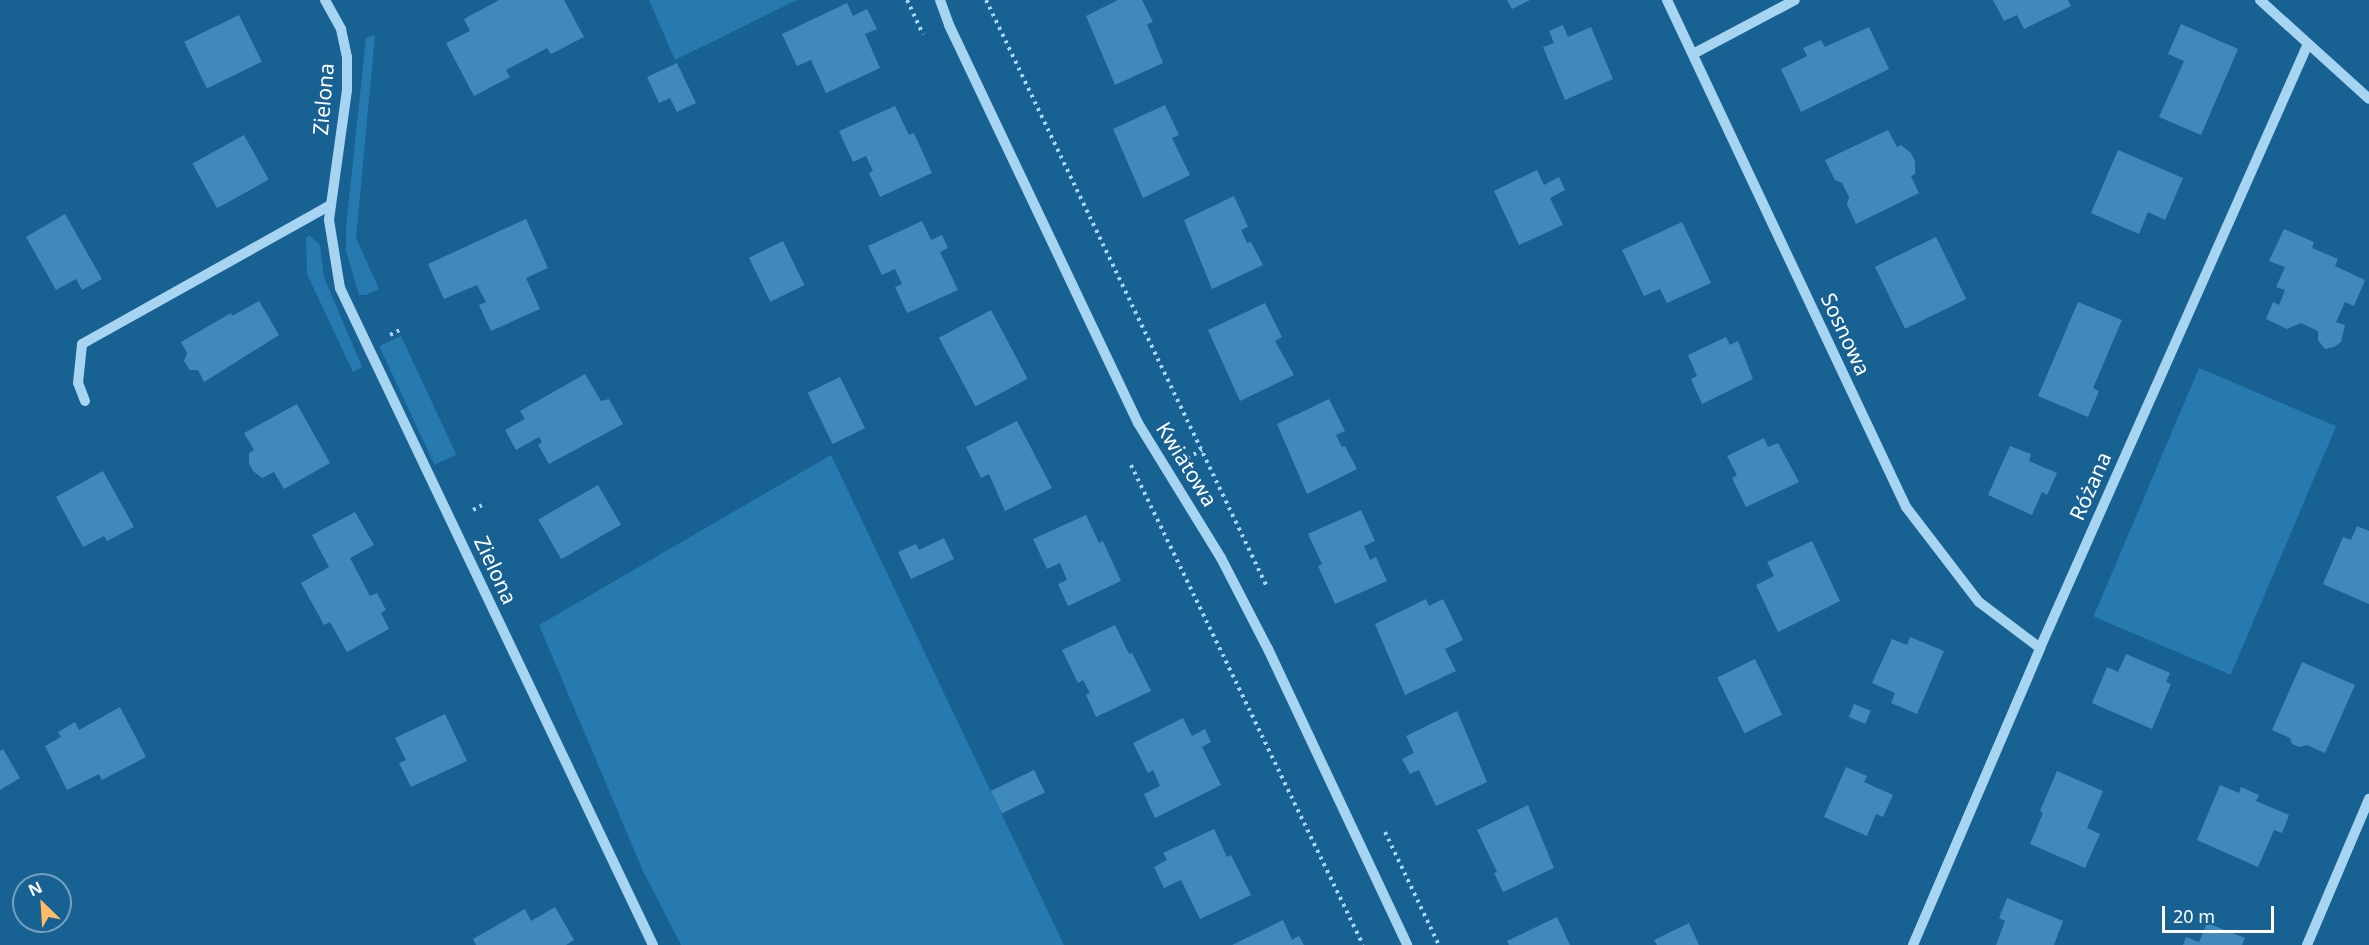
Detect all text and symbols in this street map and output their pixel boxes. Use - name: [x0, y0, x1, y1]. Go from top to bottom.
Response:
- street label: Zielona: [307, 62, 339, 136]
- street label: Sosnowa: [1816, 289, 1876, 379]
- street label: Kwiatowa: [1151, 417, 1223, 511]
- street label: Różana: [2064, 448, 2116, 524]
- street label: Zielona: [469, 532, 523, 608]
- north arrow: [12, 873, 72, 933]
- text: N: [25, 876, 46, 901]
- scale bar: [2165, 894, 2278, 932]
- text: 20 m: [2173, 904, 2215, 928]

